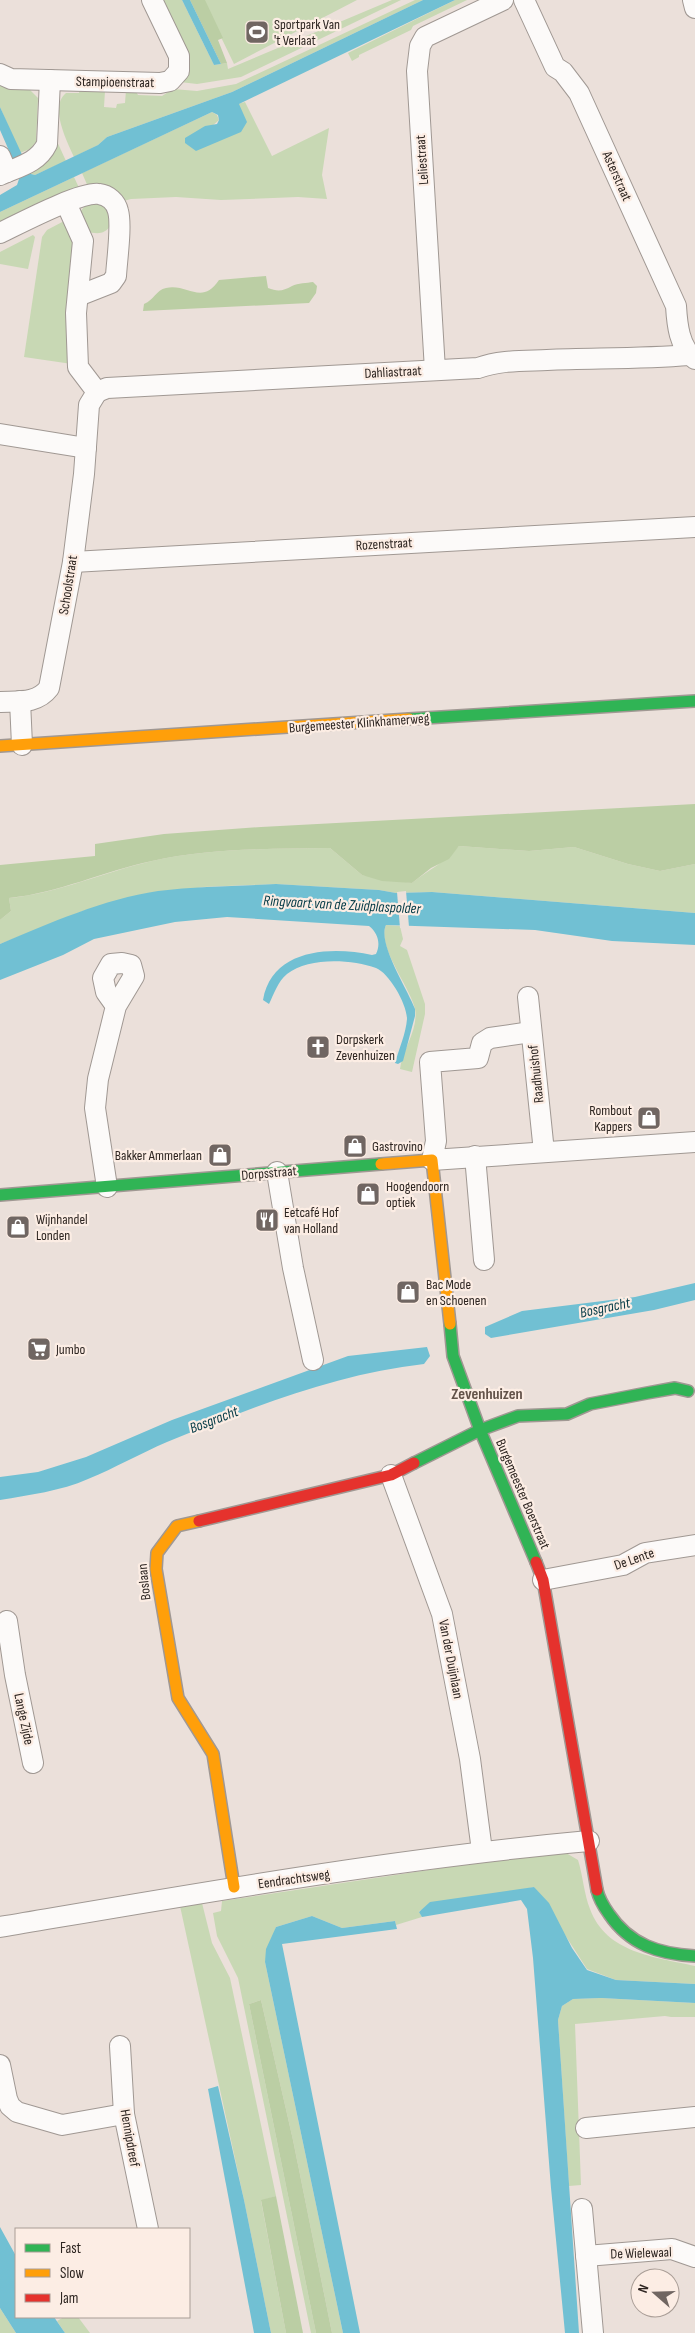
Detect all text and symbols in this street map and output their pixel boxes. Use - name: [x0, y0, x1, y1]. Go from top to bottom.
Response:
- place label: Sportpark Van 't Verlaat: [274, 16, 340, 49]
- sports icon: Sportpark Van 't Verlaat: [244, 19, 270, 45]
- street label: Stampioenstraat: [76, 73, 154, 91]
- street label: Leliestraat: [412, 134, 432, 186]
- street label: Asterstraat: [598, 148, 636, 204]
- street label: Dahliastraat: [364, 362, 422, 382]
- street label: Rozenstraat: [355, 534, 413, 554]
- street label: Schoolstraat: [55, 554, 81, 616]
- street label: Burgemeester Klinkhamerweg: [288, 710, 430, 736]
- water label: Ringvaart van de Zuidplaspolder: [263, 891, 422, 919]
- place label: Dorpskerk Zevenhuizen: [336, 1031, 395, 1064]
- church icon: Dorpskerk Zevenhuizen: [305, 1034, 331, 1060]
- street label: Raadhuishof: [524, 1043, 547, 1104]
- place label: Rombout Kappers: [589, 1102, 632, 1135]
- shop icon: Rombout Kappers: [636, 1105, 662, 1131]
- shop icon: Gastrovino: [342, 1133, 368, 1159]
- place label: Gastrovino: [372, 1138, 423, 1155]
- shop icon: Bakker Ammerlaan: [207, 1142, 233, 1168]
- place label: Bakker Ammerlaan: [115, 1147, 202, 1164]
- street label: Dorpsstraat: [241, 1162, 297, 1184]
- place label: Hoogendoorn optiek: [386, 1178, 449, 1211]
- shop icon: Hoogendoorn optiek: [355, 1181, 381, 1207]
- place label: Eetcafé Hof van Holland: [284, 1204, 340, 1237]
- restaurant icon: Eetcafé Hof van Holland: [254, 1207, 280, 1233]
- place label: Wijnhandel Londen: [36, 1211, 88, 1244]
- shop icon: Wijnhandel Londen: [5, 1214, 31, 1240]
- place label: Bac Mode en Schoenen: [426, 1276, 486, 1309]
- shop icon: Bac Mode en Schoenen: [395, 1279, 421, 1305]
- water label: Bosgracht: [578, 1293, 632, 1323]
- supermarket icon: Jumbo: [26, 1336, 52, 1362]
- place label: Jumbo: [55, 1341, 86, 1358]
- district label: Zevenhuizen: [451, 1385, 523, 1404]
- water label: Bosgracht: [187, 1402, 242, 1438]
- street label: Burgemeester Boerstraat: [492, 1436, 554, 1552]
- street label: De Lente: [612, 1544, 656, 1574]
- street label: Boslaan: [134, 1563, 154, 1601]
- street label: Van der Duijnlaan: [435, 1618, 467, 1700]
- street label: Lange Zijde: [10, 1692, 38, 1746]
- street label: Eendrachtsweg: [257, 1865, 331, 1892]
- street label: Hennipdreef: [117, 2108, 144, 2169]
- legend: [15, 2228, 190, 2318]
- text: Fast: [60, 2239, 82, 2258]
- street label: De Wielewaal: [610, 2243, 672, 2263]
- text: Slow: [60, 2264, 84, 2283]
- north arrow: [630, 2268, 680, 2318]
- text: N: [634, 2282, 653, 2295]
- text: Jam: [59, 2289, 78, 2308]

